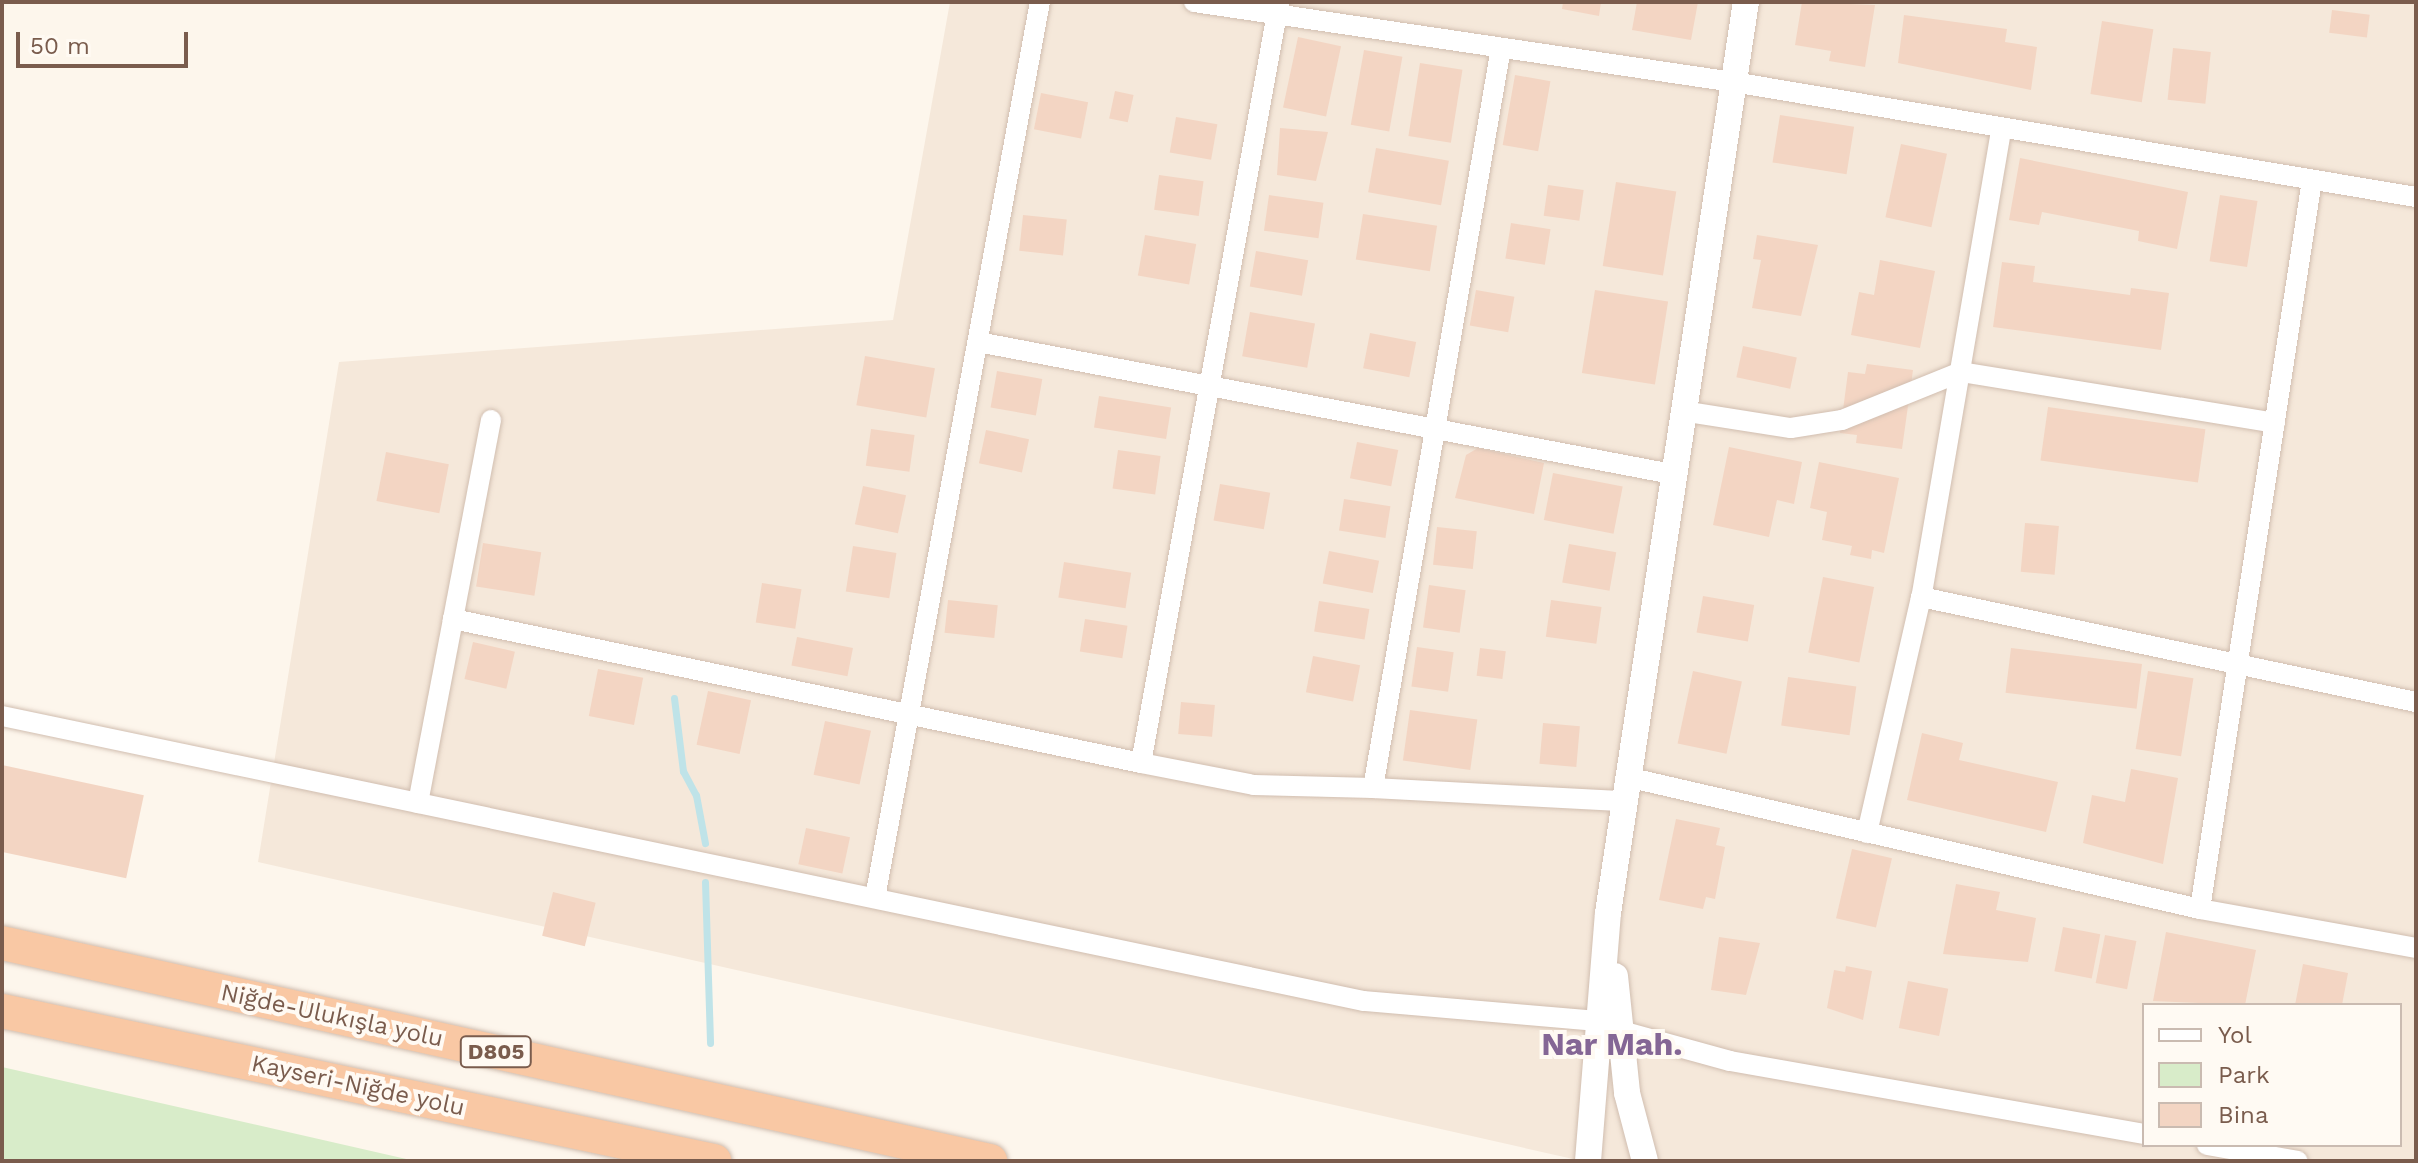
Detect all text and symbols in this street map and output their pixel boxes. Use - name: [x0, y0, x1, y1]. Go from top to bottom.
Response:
- scale bar: [20, 16, 192, 66]
- text: 50 m: [30, 32, 90, 60]
- street label: Niğde-Ulukışla yolu: [218, 978, 446, 1054]
- legend: [2142, 1003, 2402, 1147]
- text: Yol: [2218, 1021, 2252, 1049]
- district label: Nar Mah.: [1541, 1025, 1683, 1063]
- road number: D805: [458, 1034, 534, 1070]
- street label: Kayseri-Niğde yolu: [248, 1049, 468, 1123]
- text: Park: [2218, 1061, 2270, 1089]
- text: Bina: [2218, 1101, 2269, 1129]

